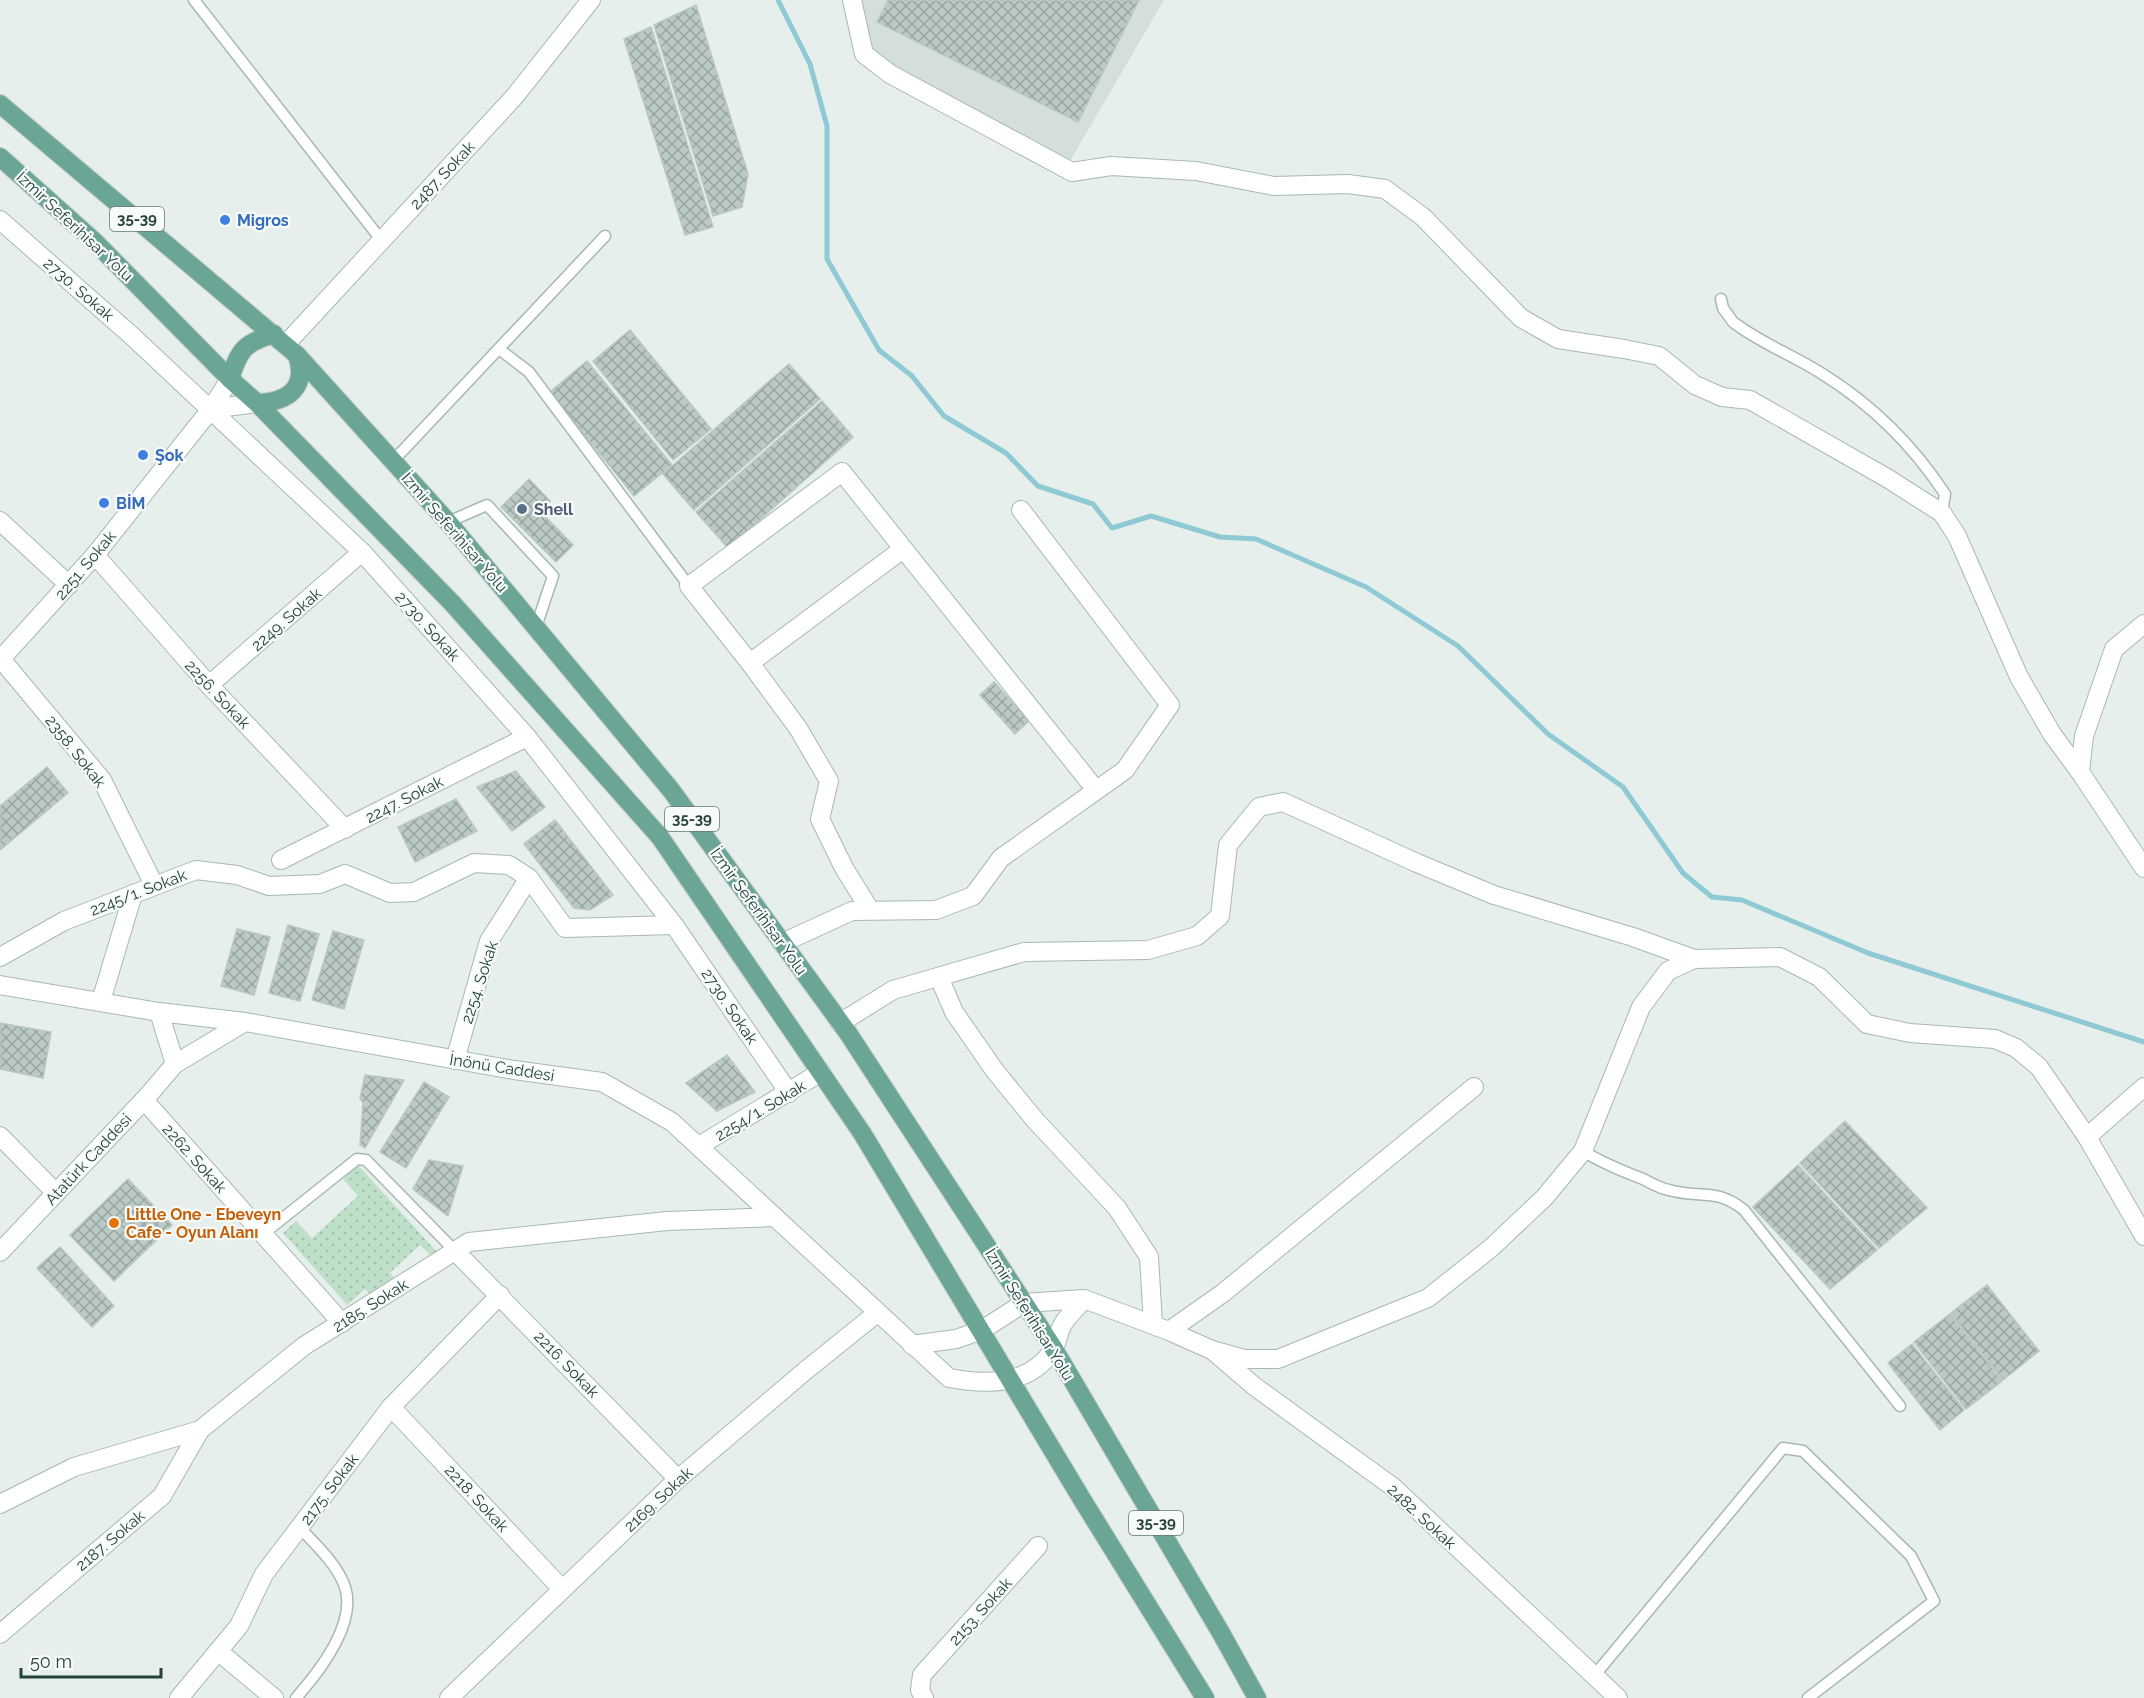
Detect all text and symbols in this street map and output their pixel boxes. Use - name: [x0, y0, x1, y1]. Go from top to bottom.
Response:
- street label: 2487. Sokak: [406, 137, 479, 213]
- street label: İzmir Seferihisar Yolu: [13, 167, 137, 285]
- road number: 35-39: [110, 207, 164, 231]
- place label: Migros: [237, 211, 289, 230]
- marker: Migros: [218, 213, 232, 227]
- street label: 2730. Sokak: [40, 254, 118, 325]
- place label: Şok: [155, 446, 184, 465]
- marker: Şok: [136, 448, 150, 462]
- street label: İzmir Seferihisar Yolu: [398, 468, 512, 596]
- place label: BİM: [116, 493, 145, 513]
- marker: BİM: [97, 496, 111, 510]
- place label: Shell: [534, 500, 574, 519]
- marker: Shell: [515, 502, 529, 516]
- street label: 2251. Sokak: [51, 527, 120, 604]
- street label: 2249. Sokak: [247, 583, 326, 655]
- street label: 2730. Sokak: [391, 588, 464, 665]
- street label: 2256. Sokak: [181, 656, 255, 733]
- street label: 2358. Sokak: [41, 711, 110, 792]
- street label: 2247. Sokak: [362, 771, 447, 827]
- road number: 35-39: [665, 807, 719, 831]
- street label: İzmir Seferihisar Yolu: [706, 844, 812, 978]
- street label: 2245/1. Sokak: [87, 865, 190, 920]
- street label: 2254. Sokak: [457, 938, 502, 1026]
- street label: 2730. Sokak: [697, 965, 762, 1048]
- street label: İnönü Caddesi: [448, 1049, 556, 1085]
- street label: 2254/1. Sokak: [712, 1076, 809, 1145]
- street label: Atatürk Caddesi: [41, 1110, 135, 1209]
- street label: 2262. Sokak: [159, 1120, 231, 1197]
- place label: Little One - Ebeveyn Cafe - Oyun Alanı: [126, 1205, 281, 1242]
- marker: Little One - Ebeveyn Cafe - Oyun Alanı: [107, 1216, 121, 1230]
- street label: İzmir Seferihisar Yolu: [981, 1244, 1079, 1384]
- street label: 2185. Sokak: [329, 1274, 412, 1336]
- street label: 2216. Sokak: [530, 1327, 603, 1402]
- street label: 2175. Sokak: [296, 1450, 363, 1529]
- street label: 2218. Sokak: [441, 1461, 513, 1536]
- street label: 2169. Sokak: [620, 1463, 697, 1536]
- street label: 2482. Sokak: [1383, 1480, 1460, 1553]
- street label: 2187. Sokak: [72, 1506, 149, 1575]
- road number: 35-39: [1129, 1511, 1183, 1535]
- street label: 2153. Sokak: [945, 1573, 1016, 1649]
- scale bar: [21, 1641, 160, 1679]
- text: 50 m: [30, 1651, 72, 1672]

